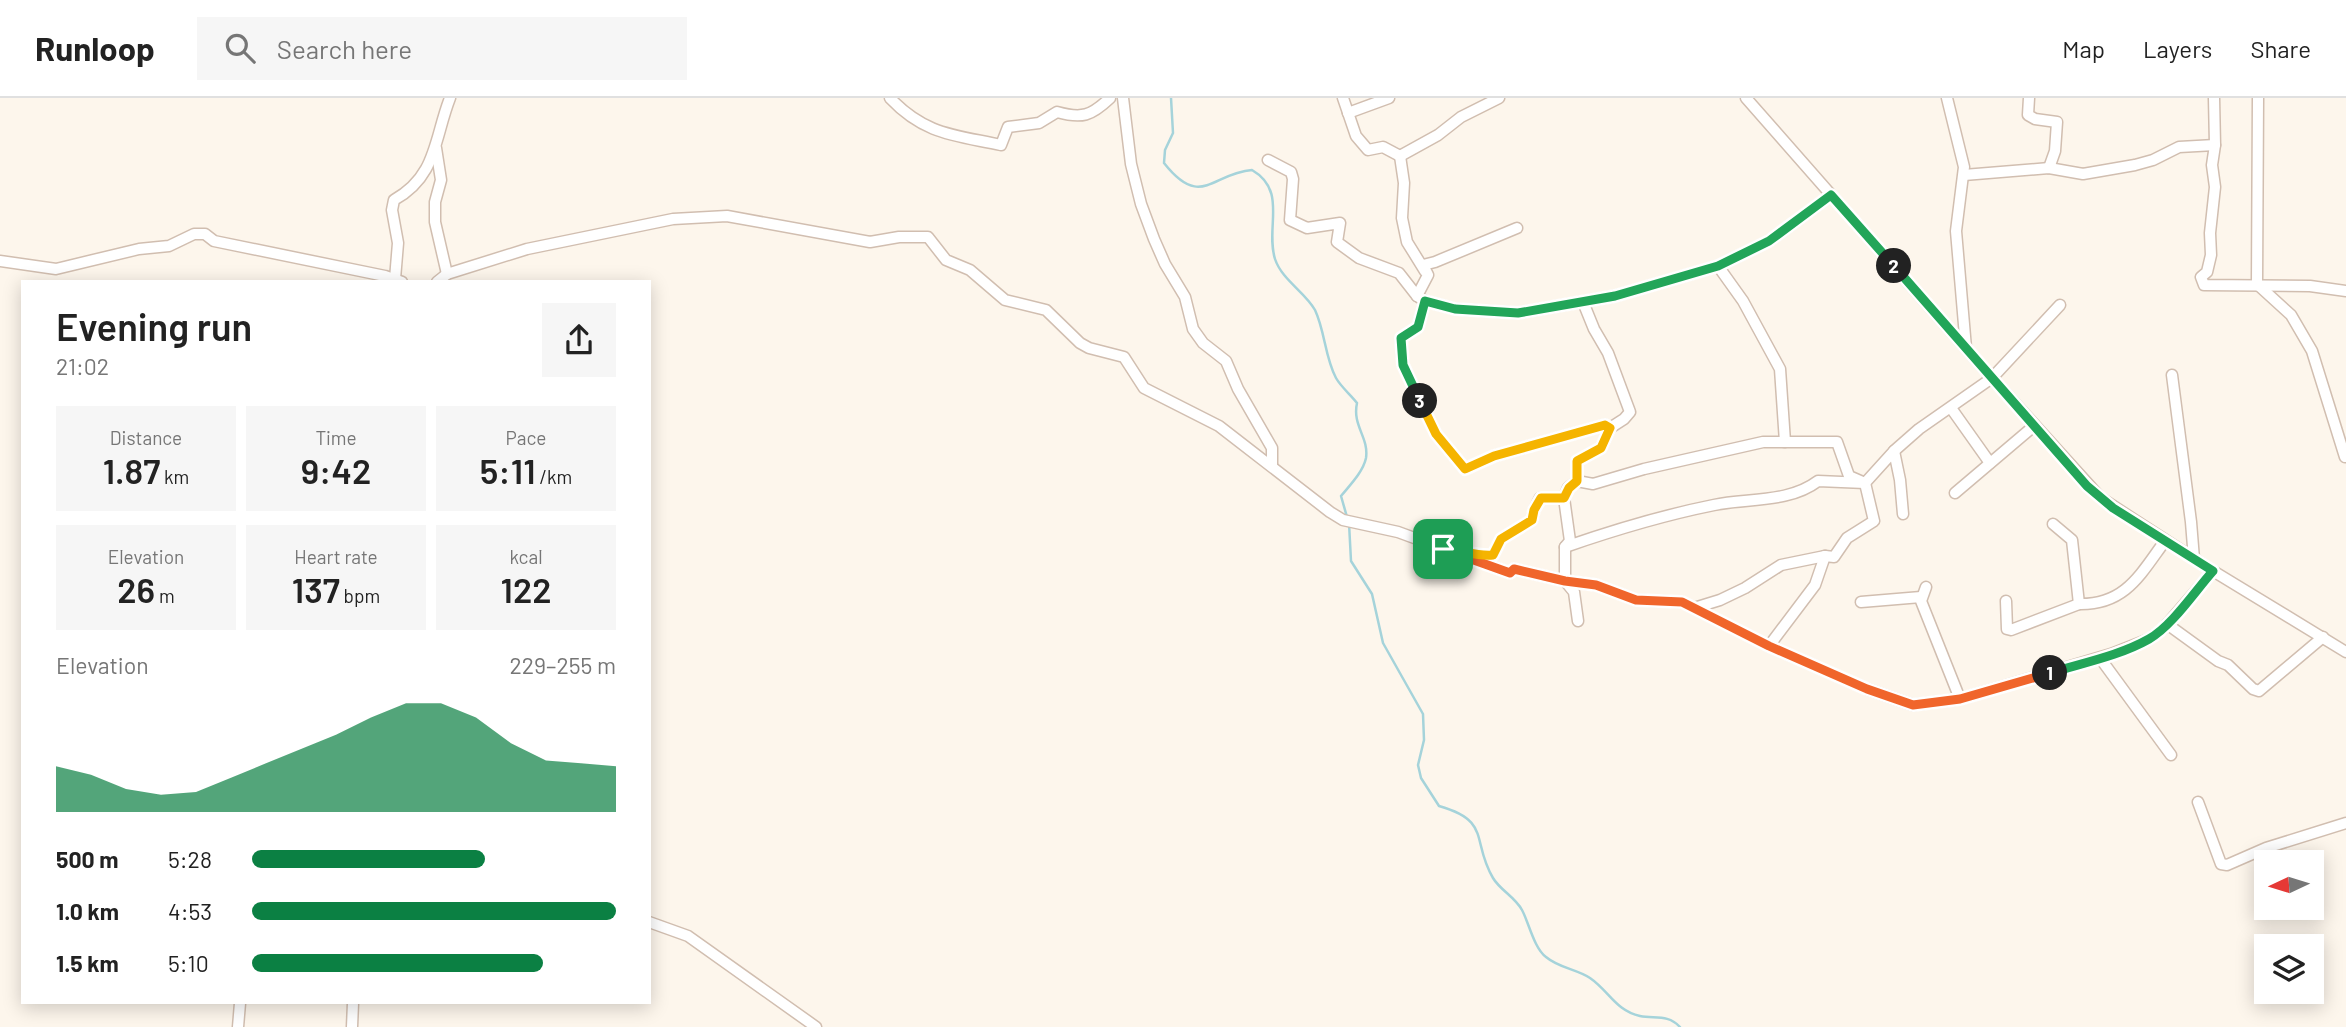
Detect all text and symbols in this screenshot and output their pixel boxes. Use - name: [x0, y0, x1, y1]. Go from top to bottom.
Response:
- search box: [197, 17, 687, 80]
- text: Runloop: [35, 28, 155, 68]
- icon: search: [221, 29, 259, 67]
- text: Search here: [277, 33, 412, 64]
- text: Map: [2062, 34, 2105, 63]
- text: Layers: [2143, 34, 2212, 63]
- text: Share: [2250, 34, 2311, 63]
- pin: 2: [1876, 248, 1912, 284]
- text: 2: [1888, 254, 1899, 277]
- text: Evening run: [56, 303, 252, 349]
- button: share: [542, 303, 616, 377]
- text: 21:02: [56, 352, 109, 380]
- pin: 3: [1402, 384, 1438, 418]
- text: 3: [1414, 389, 1425, 412]
- text: Distance: [110, 426, 182, 449]
- text: Time: [315, 426, 357, 449]
- text: Pace: [506, 426, 546, 449]
- text: 1.87: [103, 449, 160, 491]
- text: 9:42: [301, 449, 371, 491]
- text: 5:11: [480, 449, 536, 491]
- text: km: [160, 465, 189, 488]
- text: /km: [536, 465, 572, 488]
- pin: [1413, 519, 1473, 579]
- icon: arrive: [1424, 530, 1462, 568]
- text: Elevation: [108, 545, 184, 568]
- text: Heart rate: [294, 545, 378, 568]
- text: kcal: [509, 545, 543, 568]
- text: 26: [117, 568, 155, 610]
- text: 137: [292, 568, 340, 610]
- text: 122: [501, 568, 551, 610]
- text: m: [155, 584, 175, 607]
- text: bpm: [340, 584, 380, 607]
- text: Elevation: [56, 651, 149, 679]
- text: 229–255 m: [509, 651, 616, 679]
- pin: 1: [2032, 656, 2068, 690]
- text: 1: [2046, 661, 2053, 684]
- text: 500 m: [56, 845, 118, 873]
- text: 5:28: [168, 845, 212, 873]
- north arrow: [2254, 850, 2324, 920]
- map controls: [2254, 850, 2324, 1004]
- text: 1.0 km: [56, 897, 119, 925]
- text: 4:53: [168, 897, 212, 925]
- button: layers: [2254, 934, 2324, 1004]
- text: 1.5 km: [56, 949, 119, 977]
- text: 5:10: [168, 949, 209, 977]

